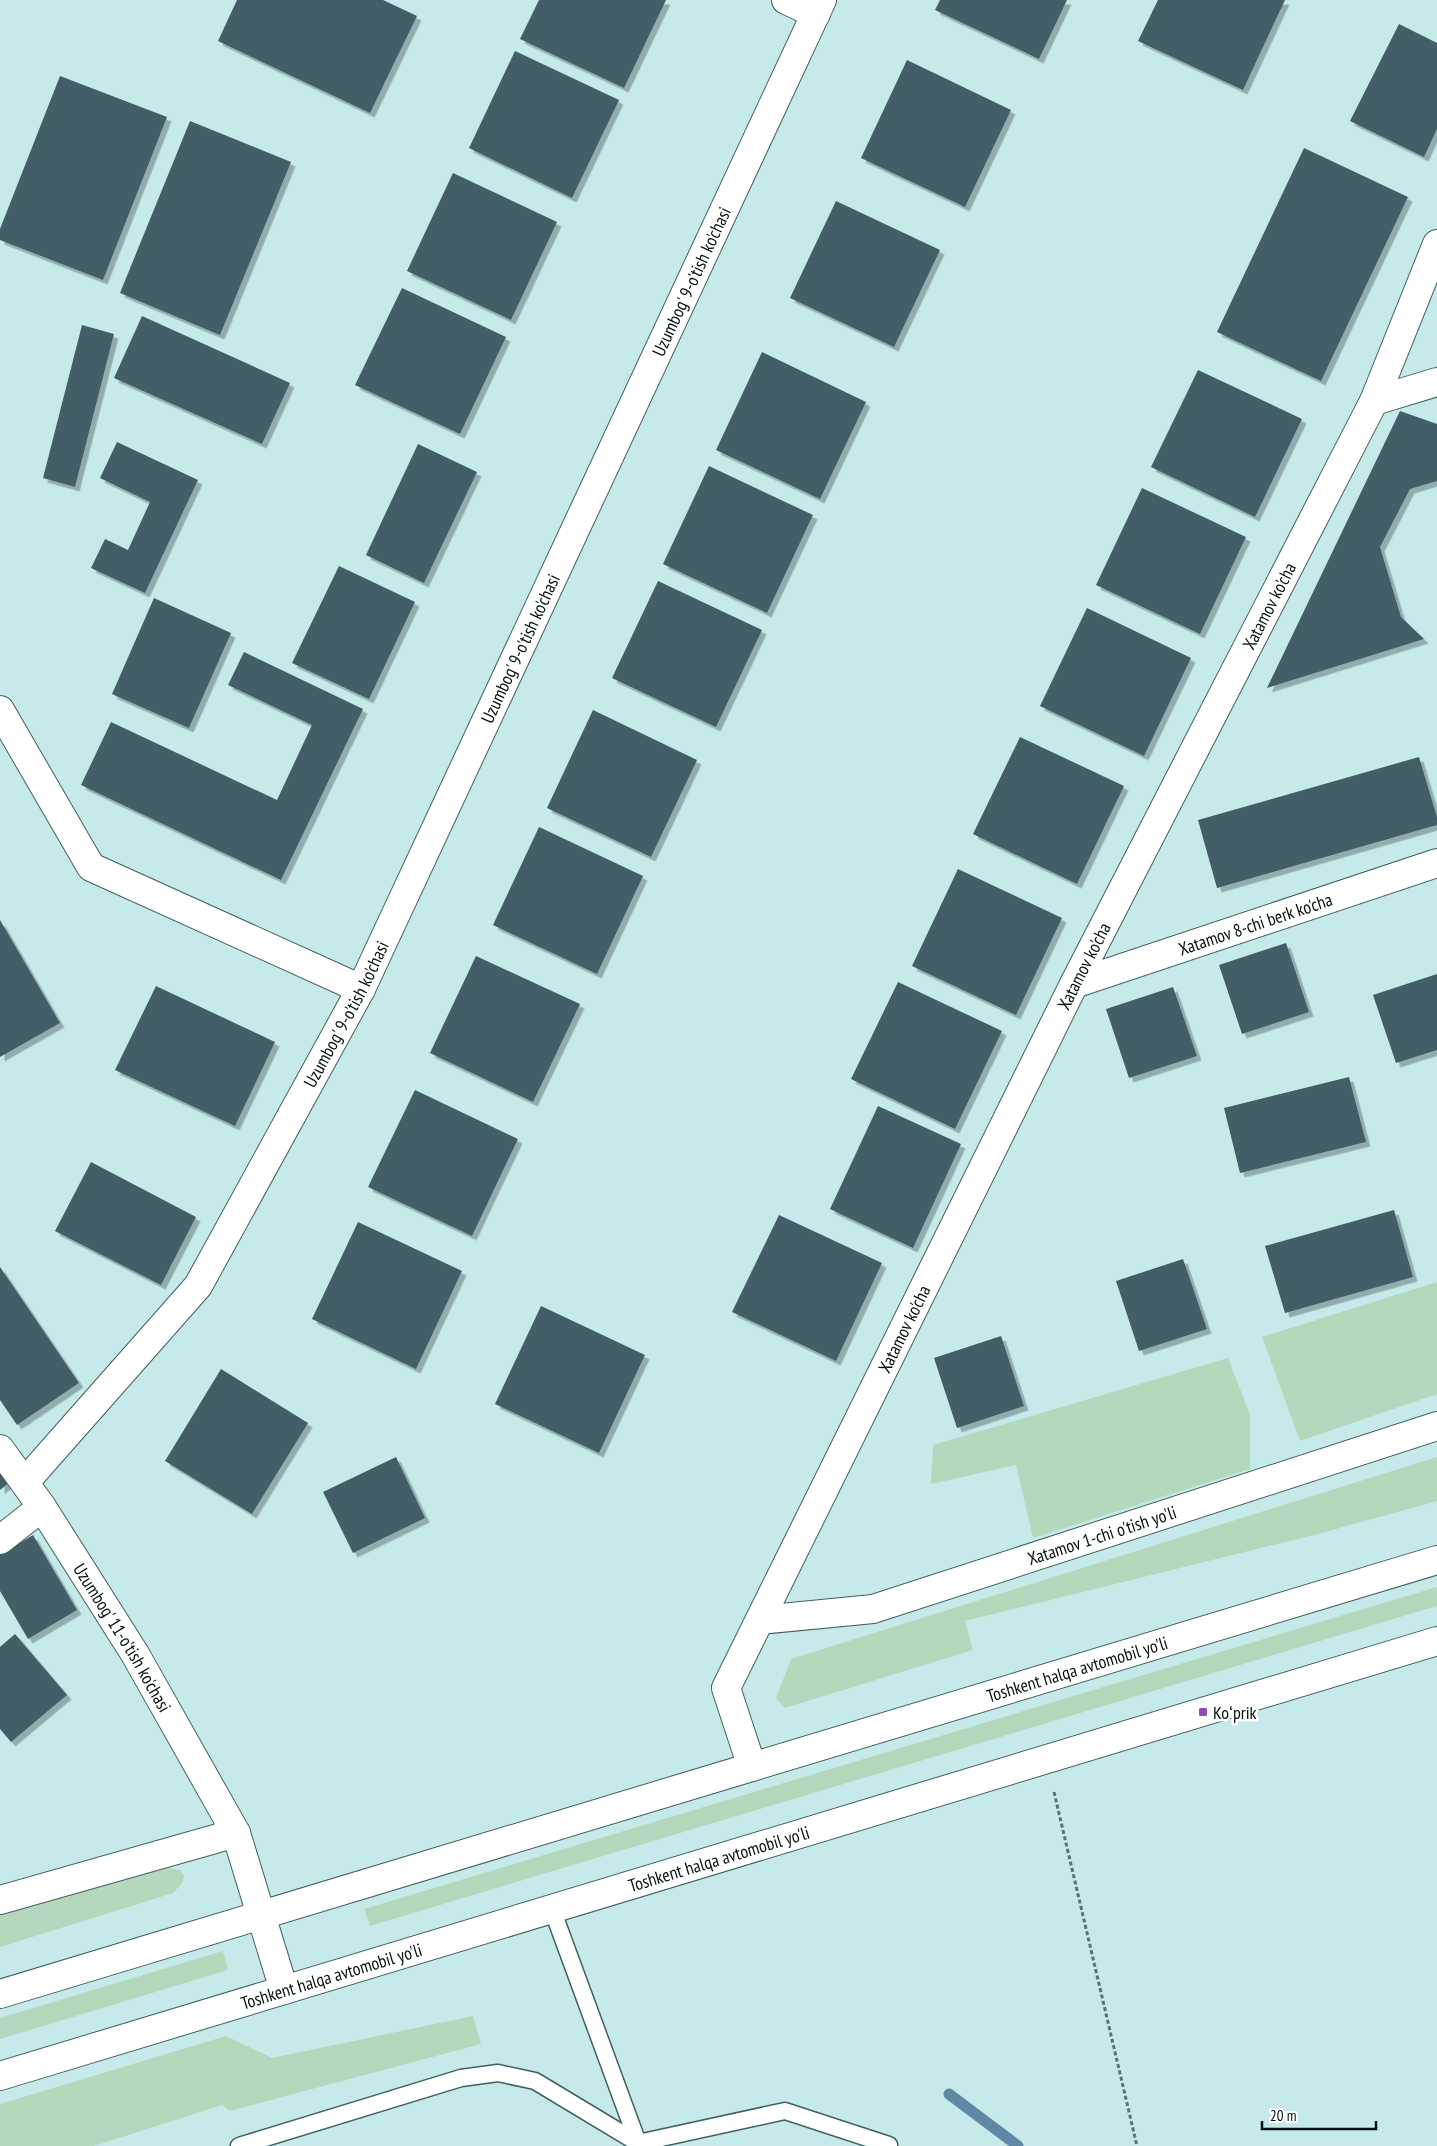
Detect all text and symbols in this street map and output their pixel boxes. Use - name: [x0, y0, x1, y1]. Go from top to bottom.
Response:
- street label: Uzumbog' 9-o'tish ko'chasi: [646, 203, 736, 360]
- street label: Xatamov ko'cha: [1237, 558, 1301, 653]
- street label: Uzumbog' 9-o'tish ko'chasi: [475, 570, 564, 727]
- street label: Xatamov 8-chi berk ko'cha: [1175, 887, 1335, 960]
- street label: Xatamov ko'cha: [1052, 918, 1115, 1013]
- street label: Uzumbog' 9-o'tish ko'chasi: [298, 937, 393, 1091]
- street label: Xatamov ko'cha: [872, 1281, 935, 1376]
- street label: Xatamov 1-chi o'tish yo'li: [1024, 1500, 1179, 1570]
- street label: Uzumbog' 11-o'tish ko'chasi: [69, 1559, 177, 1716]
- street label: Toshkent halqa avtomobil yo'li: [984, 1631, 1170, 1707]
- place label: Koʻprik: [1213, 1701, 1257, 1724]
- marker: Koʻprik: [1197, 1706, 1209, 1718]
- street label: Toshkent halqa avtomobil yo'li: [625, 1820, 812, 1897]
- street label: Toshkent halqa avtomobil yo'li: [238, 1937, 425, 2014]
- scale bar: [1262, 2098, 1376, 2130]
- text: 20 m: [1270, 2106, 1296, 2125]

